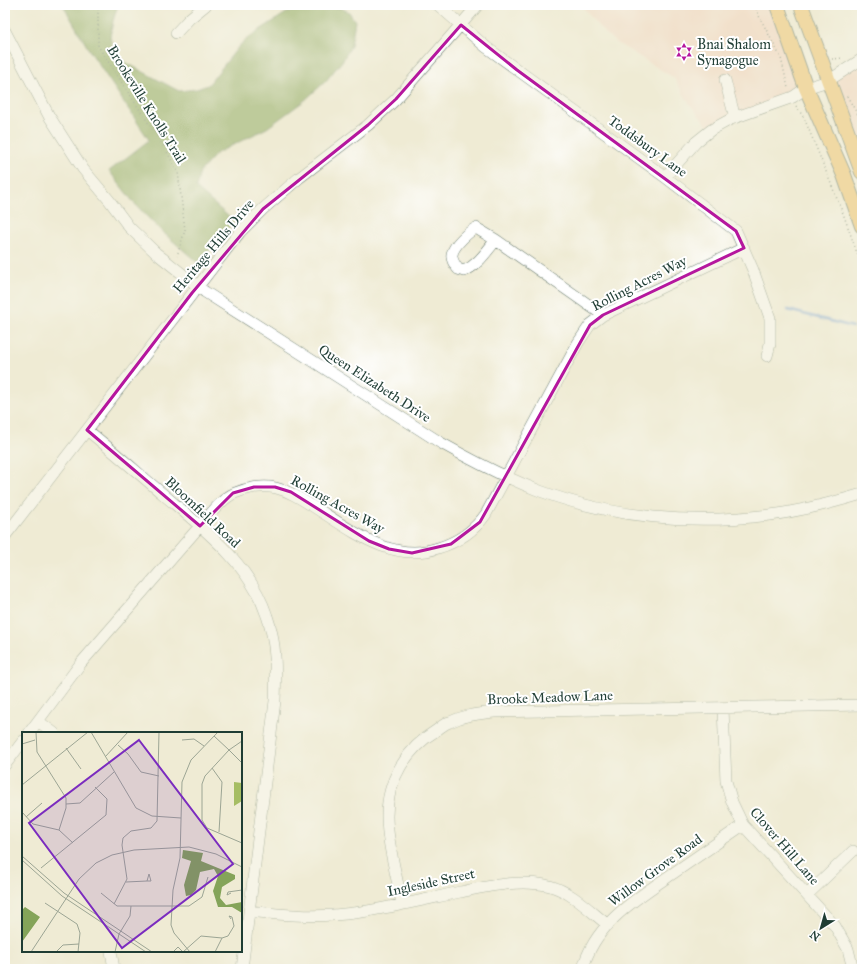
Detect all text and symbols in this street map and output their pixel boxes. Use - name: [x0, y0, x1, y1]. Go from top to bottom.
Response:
- place label: Bnai Shalom Synagogue: [697, 36, 771, 69]
- street label: Brookeville Knolls Trail: [103, 42, 190, 167]
- synagogue icon: Bnai Shalom Synagogue: [674, 42, 694, 62]
- street label: Toddsbury Lane: [605, 112, 691, 181]
- street label: Heritage Hills Drive: [169, 196, 258, 297]
- street label: Rolling Acres Way: [589, 252, 690, 315]
- street label: Queen Elizabeth Drive: [315, 341, 434, 426]
- street label: Rolling Acres Way: [288, 472, 388, 537]
- street label: Bloomfield Road: [162, 473, 244, 552]
- street label: Brooke Meadow Lane: [487, 687, 613, 708]
- inset map: [22, 732, 242, 952]
- street label: Clover Hill Lane: [746, 804, 823, 889]
- street label: Willow Grove Road: [605, 831, 705, 910]
- street label: Ingleside Street: [386, 865, 477, 900]
- north arrow: [801, 908, 841, 948]
- text: N: [807, 927, 823, 944]

